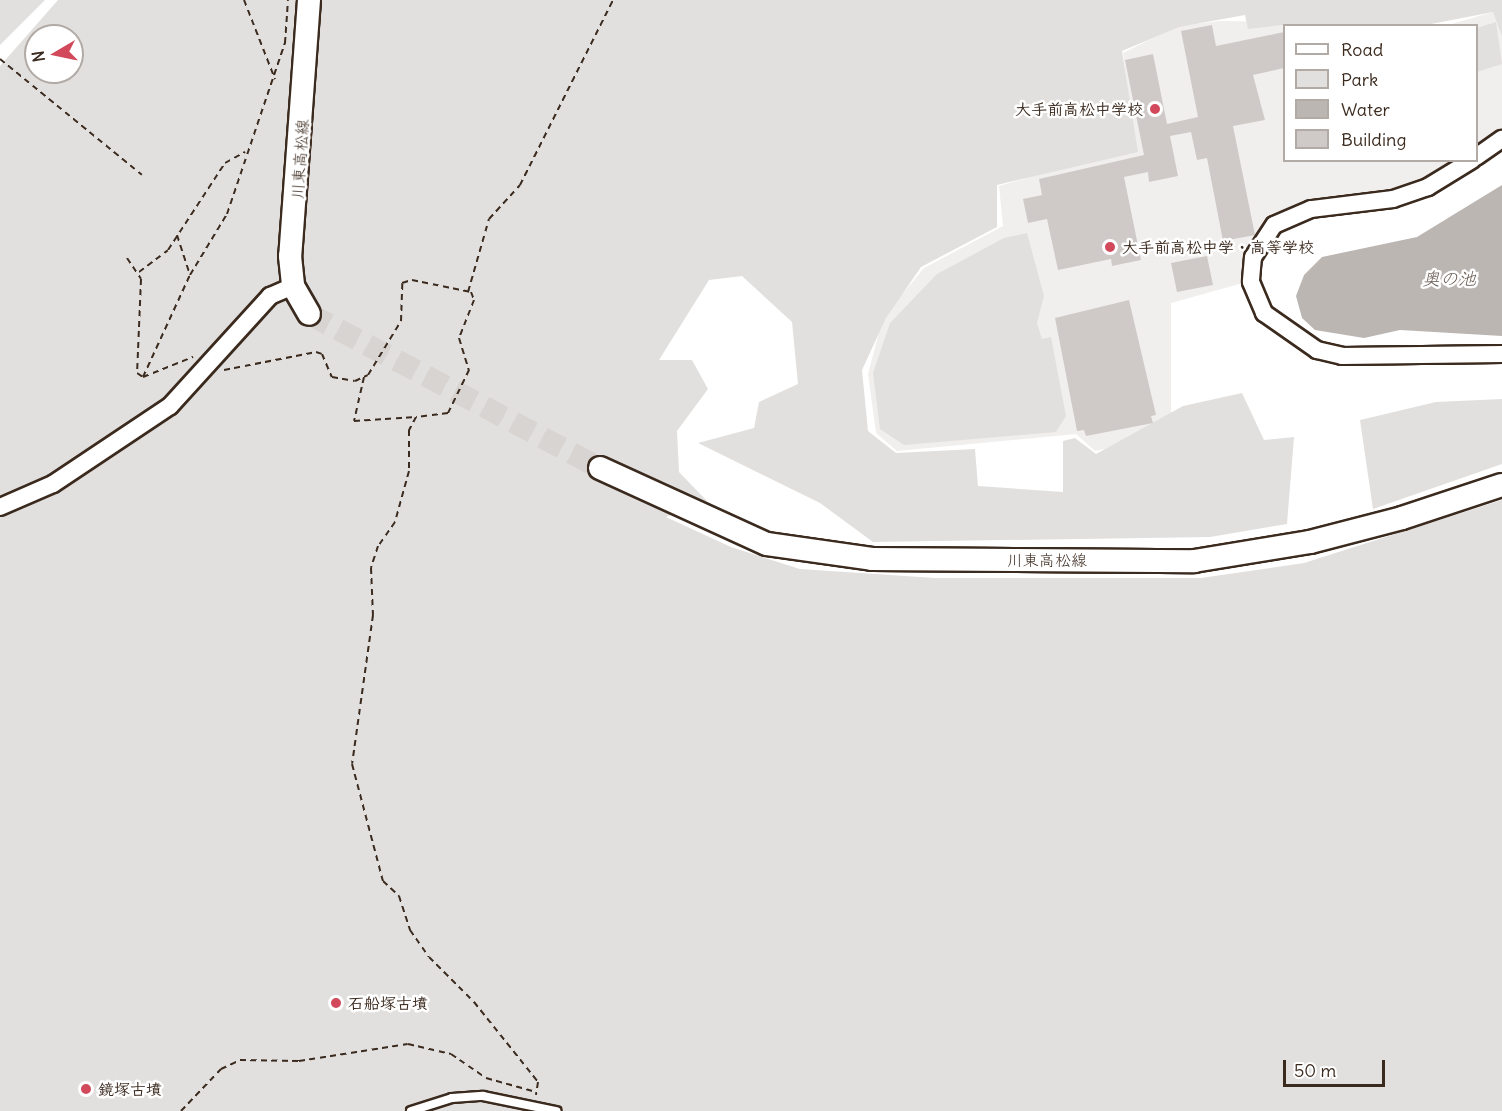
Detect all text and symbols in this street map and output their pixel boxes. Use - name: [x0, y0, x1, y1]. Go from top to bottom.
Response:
- north arrow: [24, 24, 84, 84]
- legend: [1283, 24, 1478, 162]
- text: Road: [1341, 38, 1383, 61]
- text: N: [27, 49, 49, 64]
- text: Park: [1341, 68, 1378, 91]
- text: Water: [1341, 98, 1390, 121]
- place label: 大手前高松中学校: [1015, 99, 1143, 119]
- marker: 大手前高松中学校: [1148, 102, 1162, 116]
- street label: 川東高松線: [288, 118, 312, 200]
- text: Building: [1341, 128, 1406, 151]
- place label: 大手前高松中学・高等学校: [1122, 237, 1314, 257]
- marker: 大手前高松中学・高等学校: [1103, 240, 1117, 254]
- water label: 奥の池: [1422, 268, 1476, 290]
- street label: 川東高松線: [1007, 550, 1087, 570]
- place label: 石船塚古墳: [348, 993, 428, 1013]
- marker: 石船塚古墳: [329, 996, 343, 1010]
- scale bar: [1286, 1048, 1388, 1086]
- text: 50 m: [1294, 1059, 1336, 1082]
- place label: 鏡塚古墳: [98, 1079, 162, 1099]
- marker: 鏡塚古墳: [79, 1082, 93, 1096]

